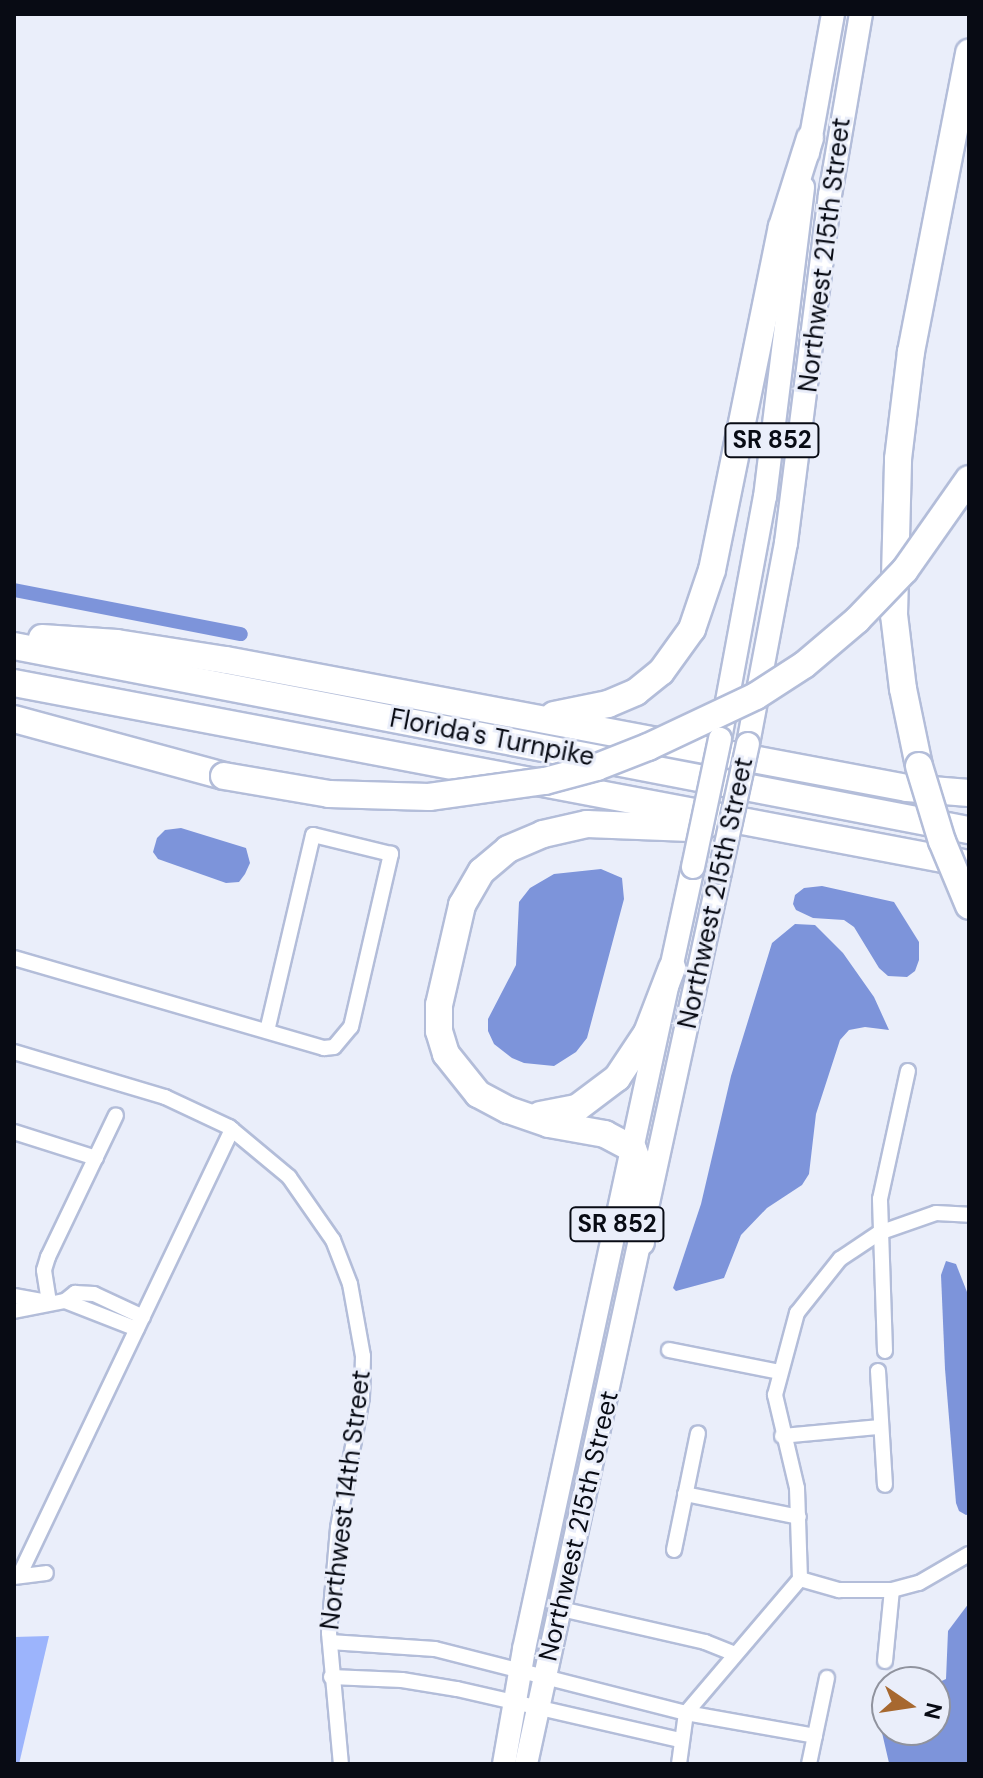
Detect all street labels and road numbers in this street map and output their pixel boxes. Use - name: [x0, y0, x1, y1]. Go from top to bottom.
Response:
- street label: Northwest 215th Street: [793, 116, 857, 394]
- road number: SR 852: [724, 420, 820, 460]
- street label: Florida's Turnpike: [387, 703, 597, 773]
- street label: Northwest 215th Street: [672, 755, 760, 1031]
- road number: SR 852: [569, 1204, 665, 1244]
- street label: Northwest 14th Street: [315, 1368, 377, 1632]
- street label: Northwest 215th Street: [533, 1388, 625, 1664]

